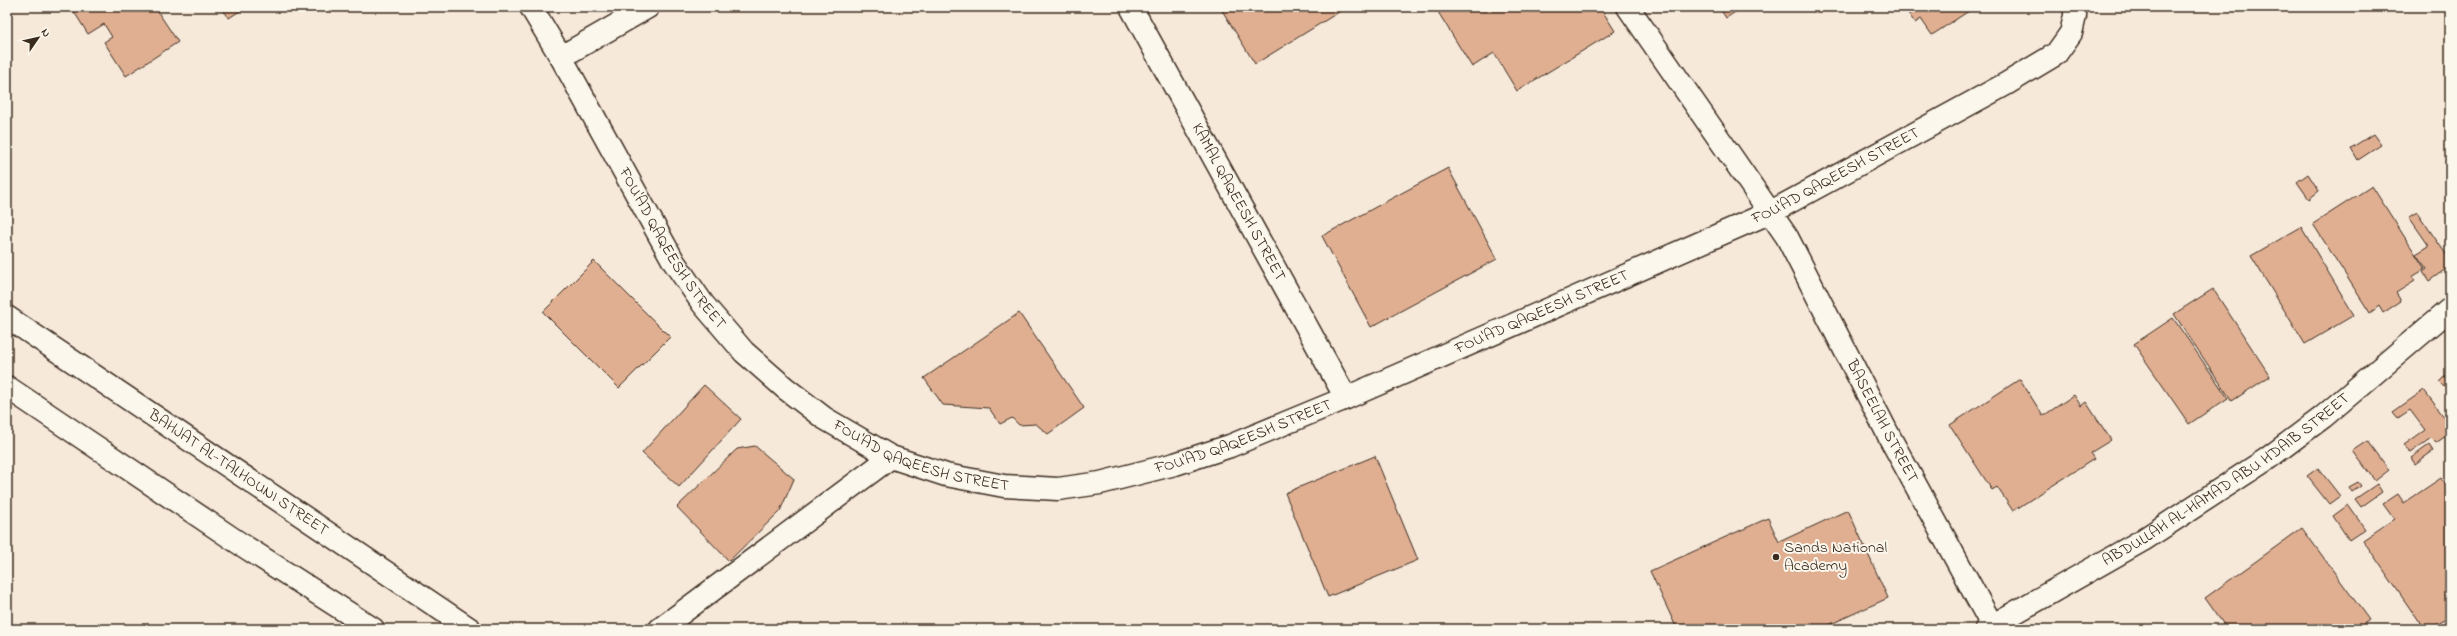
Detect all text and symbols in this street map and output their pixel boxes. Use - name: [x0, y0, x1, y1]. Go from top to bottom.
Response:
- north arrow: [18, 18, 58, 58]
- text: N: [37, 25, 54, 41]
- street label: KAMAL QAQEESH STREET: [1185, 119, 1292, 286]
- street label: FOU'AD QAQEESH STREET: [1747, 121, 1924, 231]
- street label: FOU'AD QAQEESH STREET: [612, 162, 732, 335]
- street label: FOU'AD QAQEESH STREET: [1450, 264, 1633, 361]
- street label: BASEELAH STREET: [1839, 355, 1924, 487]
- street label: ABDULLAH AL-HAMAD ABU HDAIB STREET: [2098, 387, 2355, 573]
- street label: FOU'AD QAQEESH STREET: [1151, 393, 1335, 481]
- street label: BAHJAT AL-TALHOUNI STREET: [143, 403, 333, 542]
- street label: FOU'AD QAQEESH STREET: [827, 413, 1010, 498]
- place label: Sands National Academy: [1784, 536, 1887, 578]
- marker: Sands National Academy: [1771, 552, 1781, 562]

